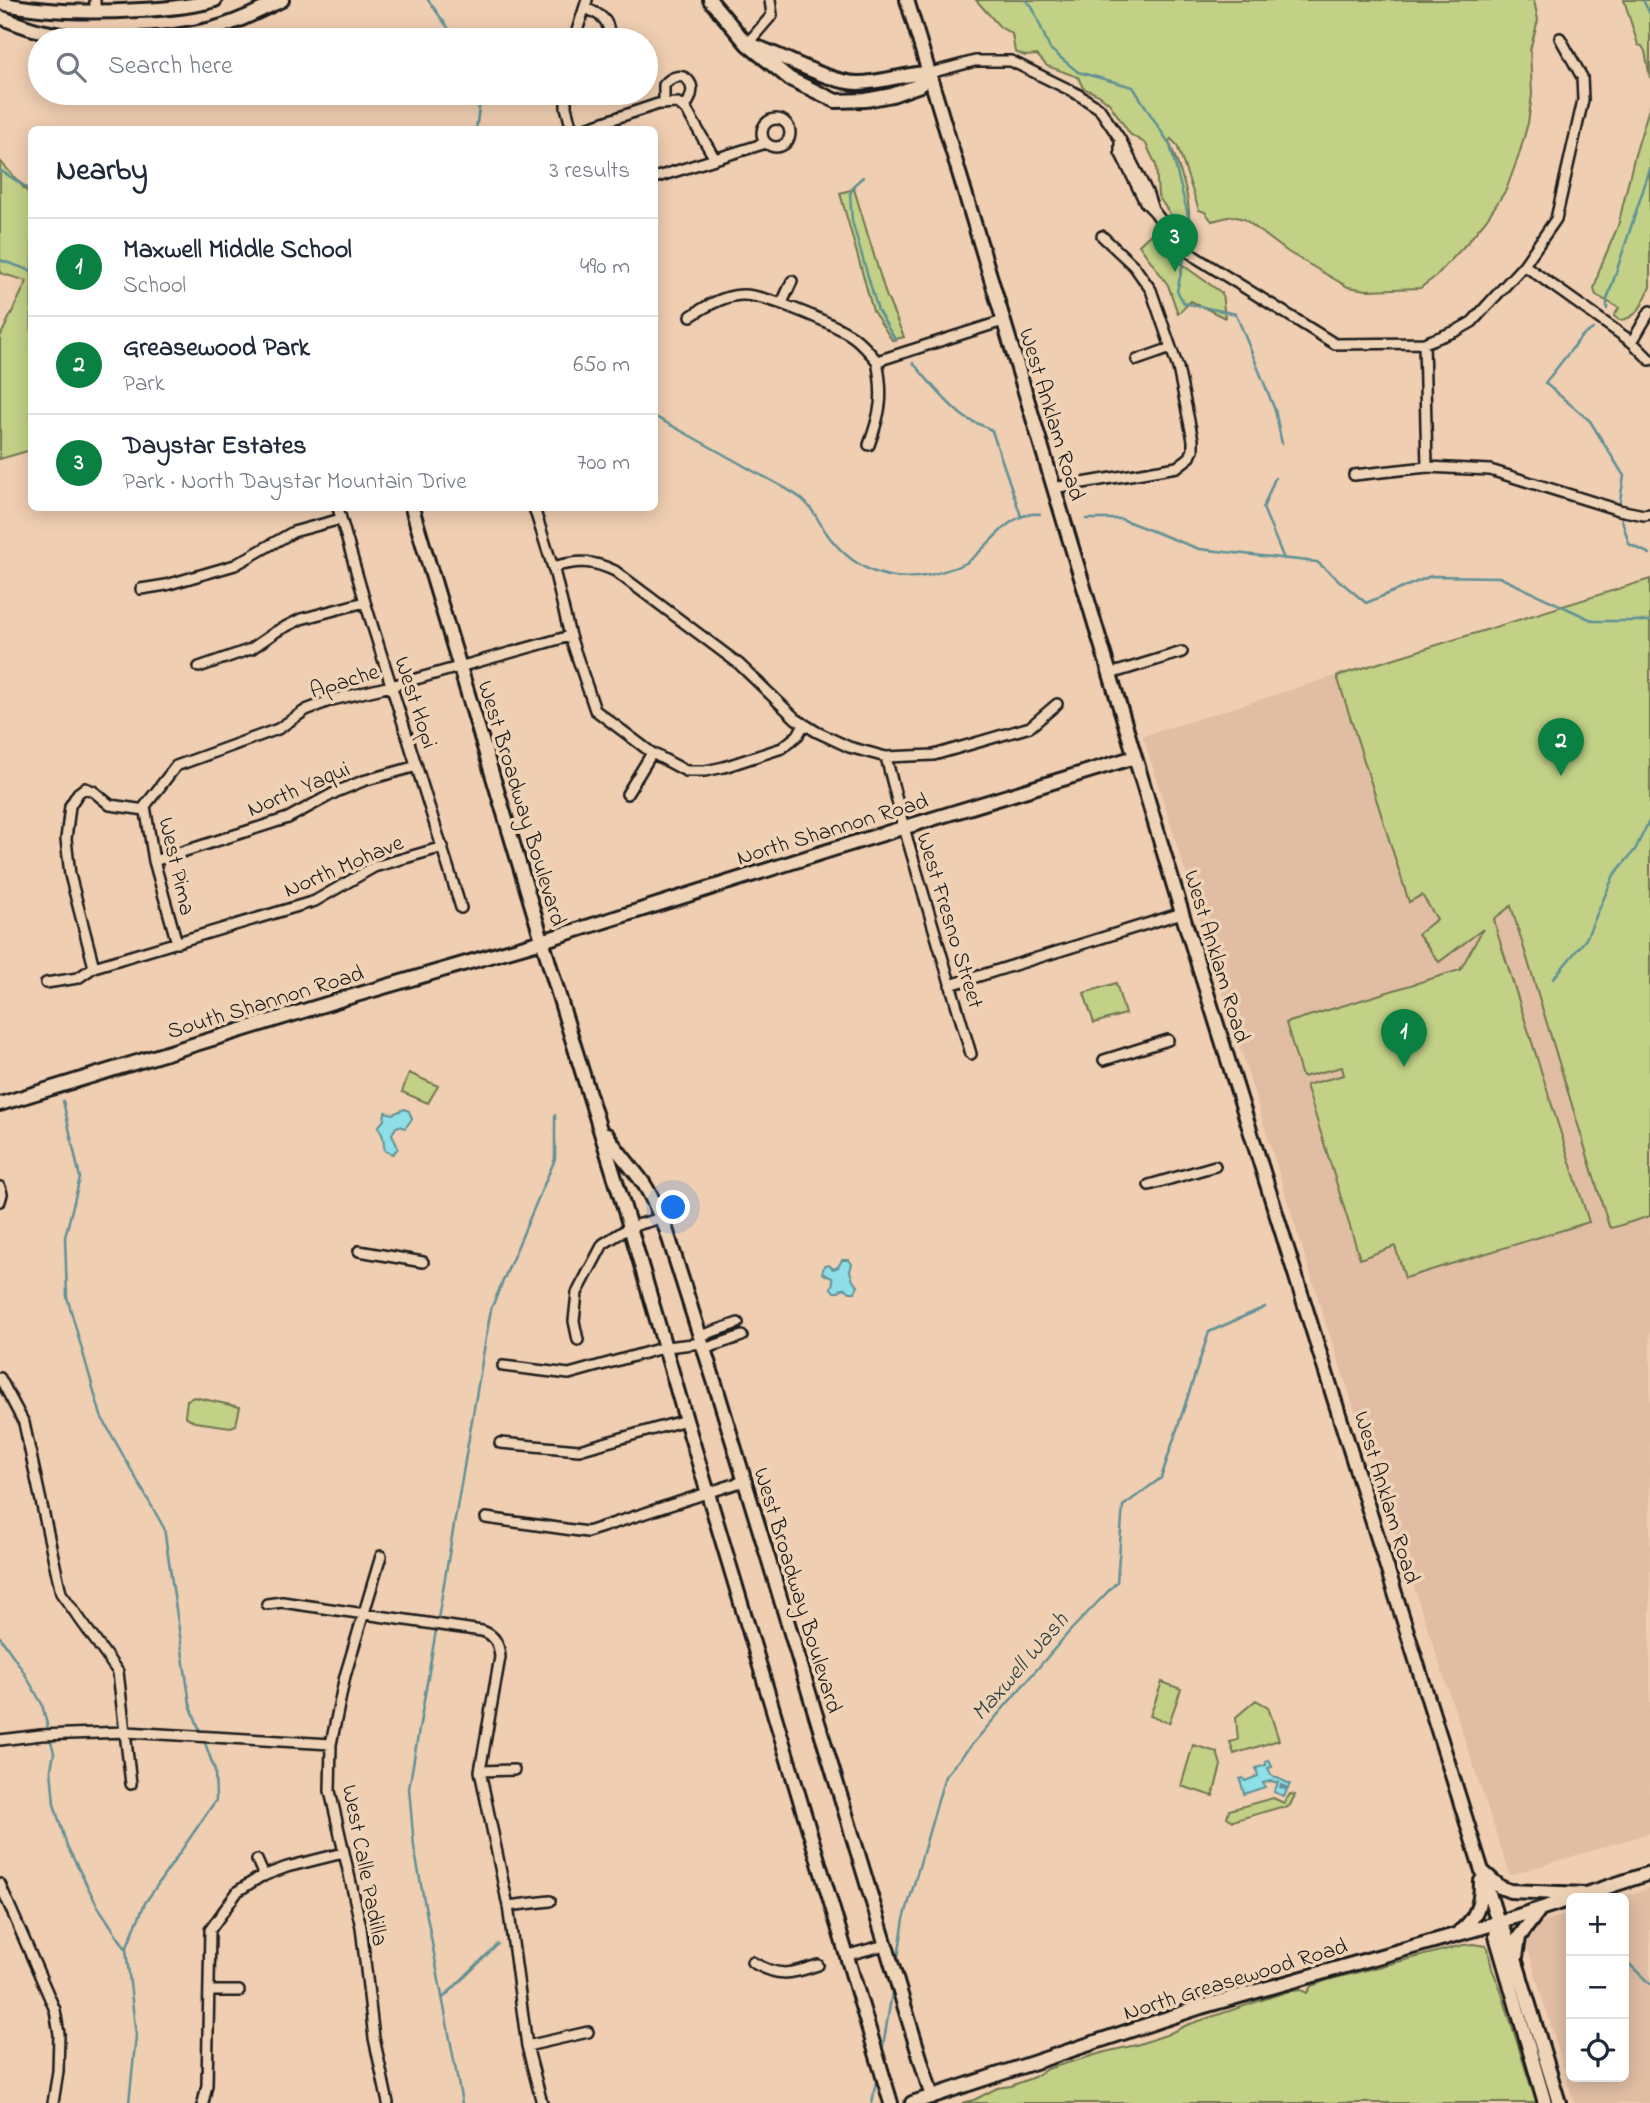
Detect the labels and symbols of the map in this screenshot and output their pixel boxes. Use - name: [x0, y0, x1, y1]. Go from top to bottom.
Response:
- pin: 3: [1152, 214, 1198, 272]
- street label: West Anklam Road: [1009, 324, 1093, 505]
- street label: West Hopi: [384, 652, 445, 753]
- street label: Apache: [306, 656, 384, 708]
- street label: West Broadway Boulevard: [466, 677, 574, 931]
- pin: 2: [1538, 718, 1584, 776]
- street label: North Yaqui: [242, 754, 355, 827]
- street label: North Shannon Road: [733, 786, 933, 875]
- street label: West Pima: [148, 814, 203, 919]
- street label: North Mohave: [279, 827, 410, 907]
- street label: West Fresno Street: [906, 829, 991, 1013]
- street label: West Anklam Road: [1174, 866, 1258, 1047]
- street label: South Shannon Road: [163, 958, 368, 1049]
- pin: 1: [1381, 1009, 1427, 1067]
- your location: [656, 1190, 690, 1224]
- street label: West Anklam Road: [1344, 1407, 1428, 1588]
- street label: West Broadway Boulevard: [742, 1464, 850, 1718]
- water label: Maxwell Wash: [964, 1605, 1078, 1730]
- street label: West Calle Padilla: [332, 1782, 395, 1949]
- street label: North Greasewood Road: [1120, 1931, 1352, 2030]

